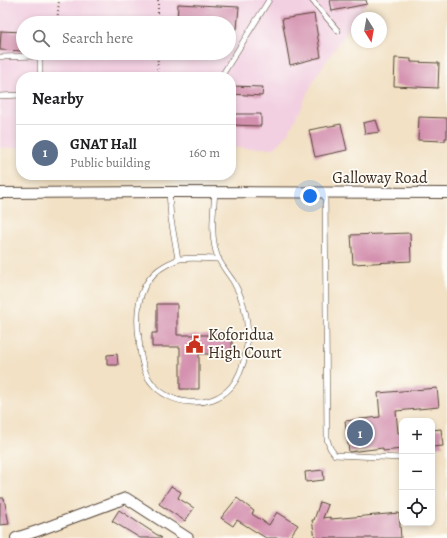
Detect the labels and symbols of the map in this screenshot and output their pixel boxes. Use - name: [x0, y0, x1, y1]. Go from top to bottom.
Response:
- north arrow: [351, 12, 387, 48]
- street label: Galloway Road: [332, 167, 428, 189]
- your location: [300, 186, 320, 206]
- place label: Koforidua High Court: [208, 324, 282, 364]
- public building icon: Koforidua High Court: [185, 334, 205, 354]
- pin: 1: [347, 418, 373, 448]

